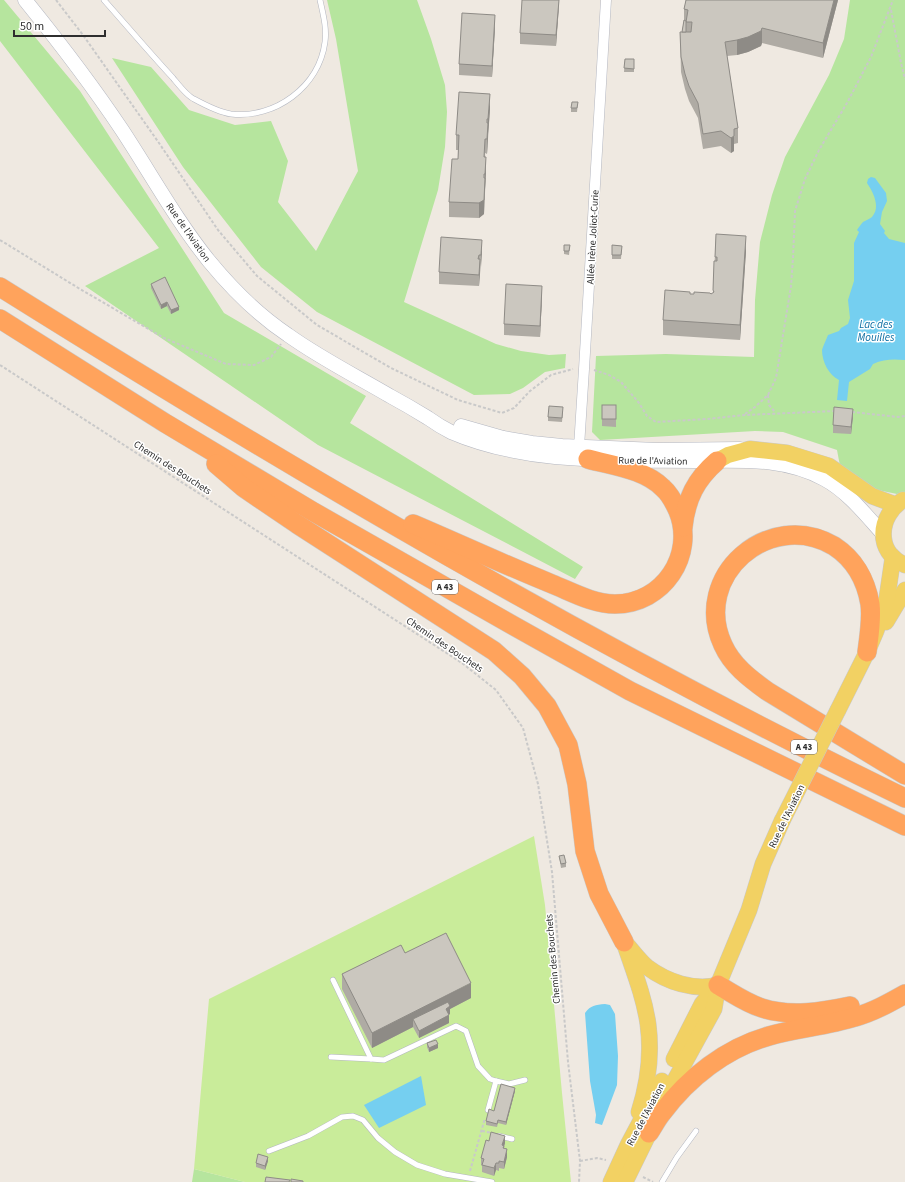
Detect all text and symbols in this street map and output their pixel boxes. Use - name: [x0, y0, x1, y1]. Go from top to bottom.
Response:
- scale bar: [14, 12, 105, 38]
- text: 50 m: [20, 18, 44, 35]
- street label: Allée Irène Joliot-Curie: [584, 189, 602, 285]
- street label: Rue de l'Aviation: [163, 200, 214, 265]
- water label: Lac des Mouilles: [858, 317, 895, 345]
- street label: Chemin des Bouchets: [131, 437, 214, 498]
- street label: Rue de l'Aviation: [618, 453, 688, 469]
- road number: A 43: [432, 580, 458, 594]
- street label: Chemin des Bouchets: [403, 614, 486, 676]
- road number: A 43: [791, 740, 817, 754]
- street label: Rue de l'Aviation: [765, 782, 808, 851]
- street label: Chemin des Bouchets: [542, 913, 564, 1004]
- street label: Rue de l'Aviation: [623, 1081, 668, 1148]

